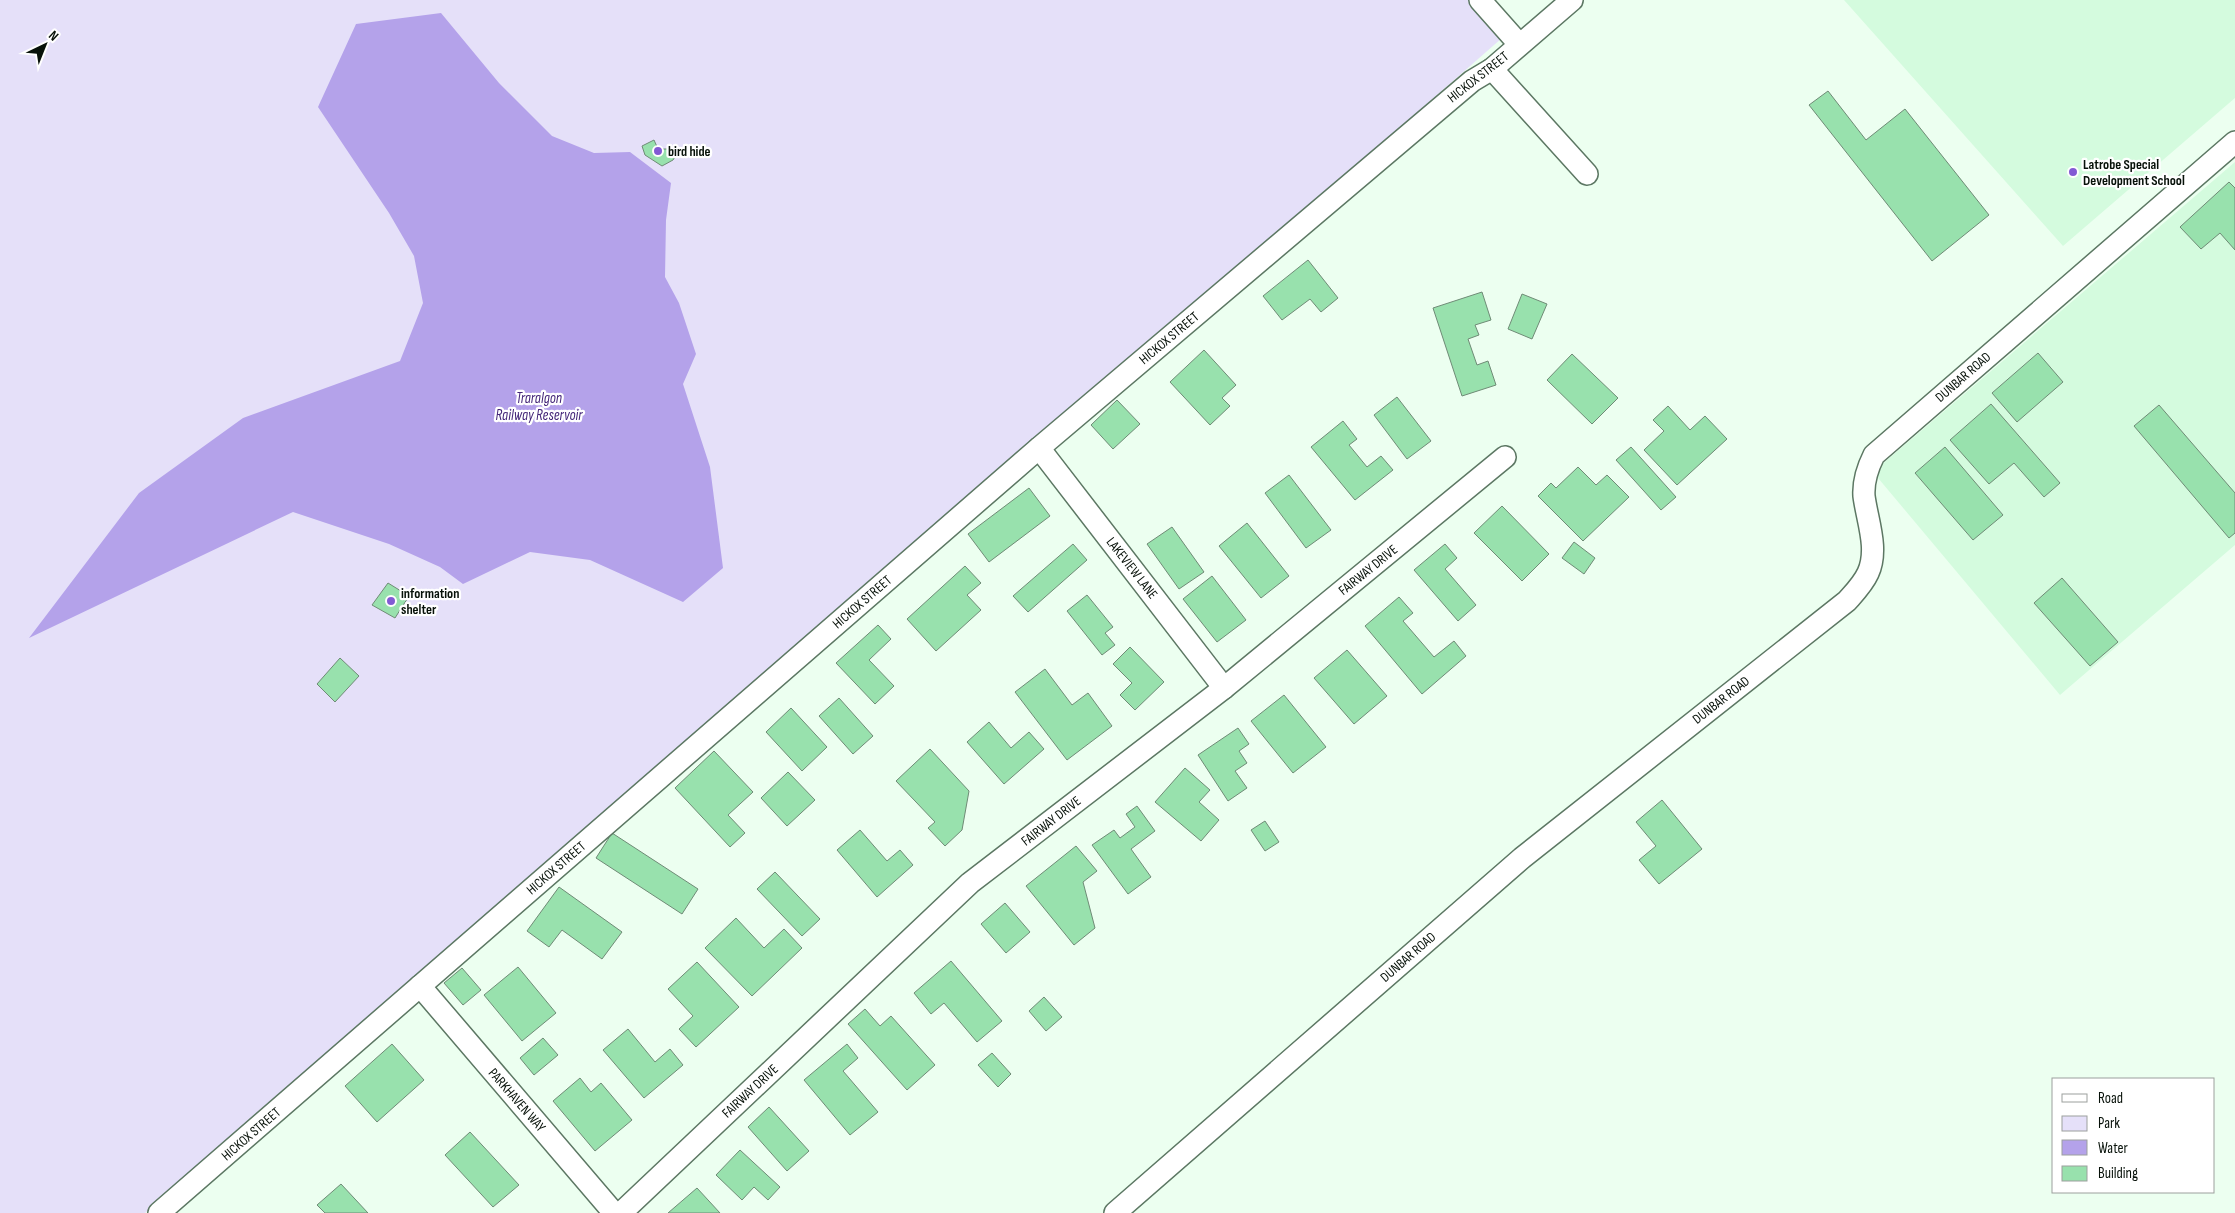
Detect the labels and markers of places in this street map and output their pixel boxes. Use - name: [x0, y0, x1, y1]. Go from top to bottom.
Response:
- place label: bird hide: [668, 143, 711, 160]
- marker: bird hide: [652, 145, 664, 157]
- place label: Latrobe Special Development School: [2083, 156, 2185, 189]
- marker: Latrobe Special Development School: [2067, 166, 2079, 178]
- place label: information shelter: [401, 585, 459, 618]
- marker: information shelter: [385, 595, 397, 607]

